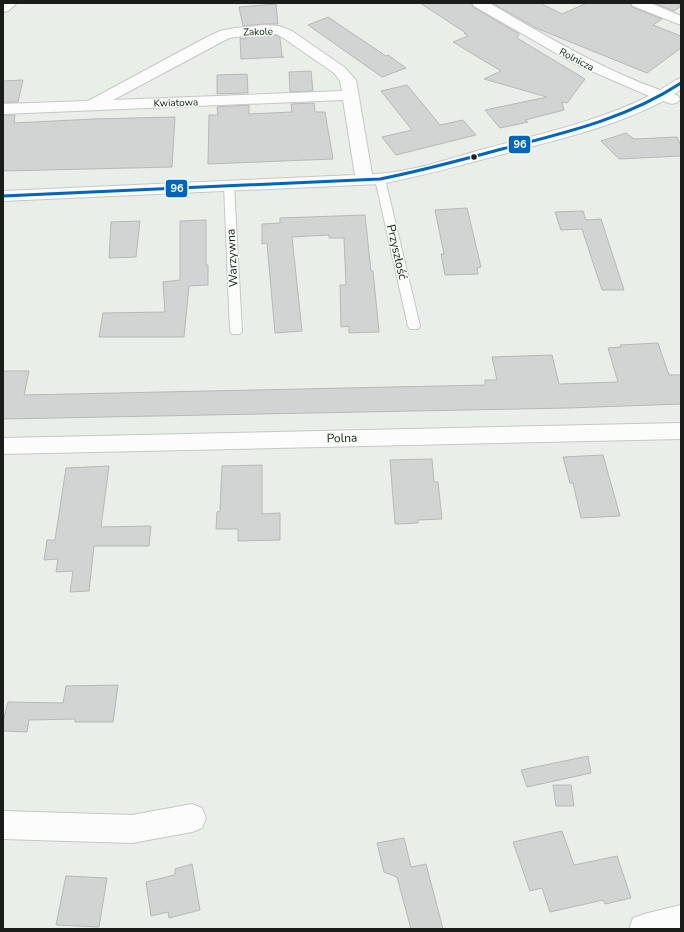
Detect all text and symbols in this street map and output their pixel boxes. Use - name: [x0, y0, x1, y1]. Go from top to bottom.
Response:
- street label: Zakole: [243, 24, 273, 40]
- street label: Rolnicza: [557, 45, 596, 75]
- street label: Kwiatowa: [154, 95, 199, 111]
- line badge: 96: [508, 135, 531, 154]
- text: 96: [513, 137, 527, 152]
- unlabelled marker: [469, 152, 479, 162]
- line badge: 96: [165, 179, 188, 198]
- text: 96: [170, 181, 184, 196]
- street label: Przyszłość: [383, 223, 411, 282]
- street label: Warzywna: [222, 228, 242, 288]
- street label: Polna: [326, 430, 358, 446]

